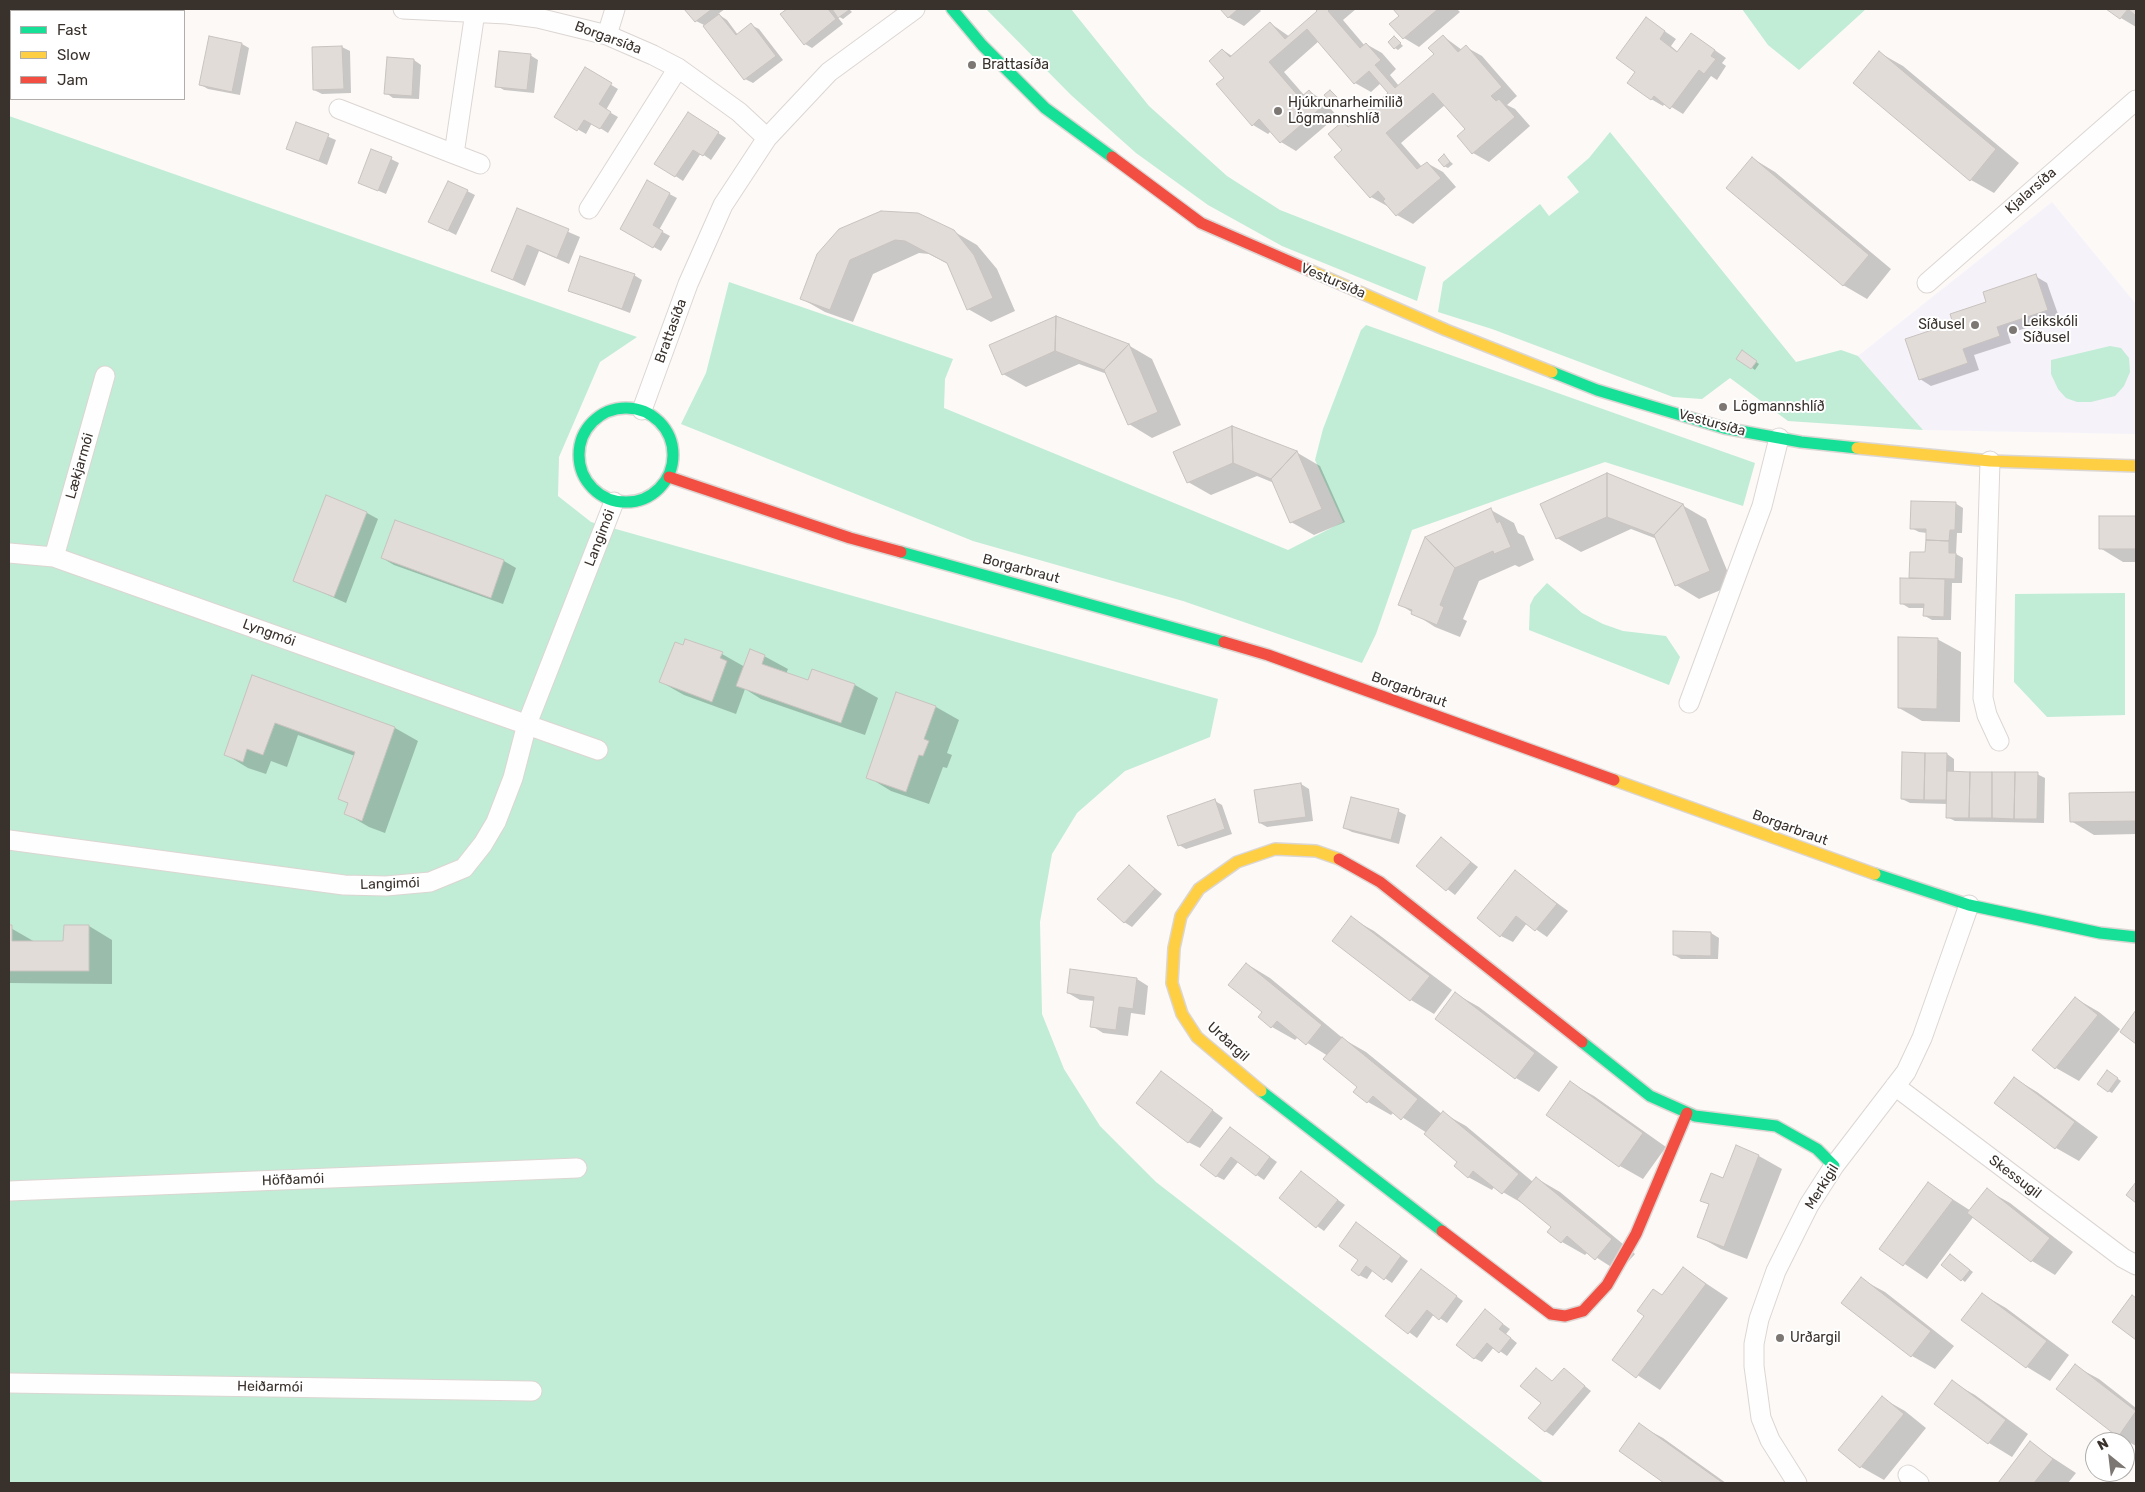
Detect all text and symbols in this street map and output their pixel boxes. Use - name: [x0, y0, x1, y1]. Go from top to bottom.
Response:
- legend: [10, 10, 185, 100]
- street label: Borgarsíða: [572, 18, 644, 58]
- text: Fast: [57, 21, 87, 39]
- text: Slow: [57, 46, 90, 64]
- place label: Brattasíða: [982, 57, 1049, 73]
- marker: Brattasíða: [966, 59, 978, 71]
- text: Jam: [57, 71, 88, 89]
- place label: Hjúkrunarheimilið Lögmannshlíð: [1288, 95, 1403, 128]
- marker: Hjúkrunarheimilið Lögmannshlíð: [1272, 105, 1284, 117]
- street label: Kjalarsíða: [2002, 164, 2060, 218]
- street label: Vestursíða: [1298, 260, 1368, 302]
- street label: Brattasíða: [652, 297, 690, 365]
- place label: Leikskóli Síðusel: [2023, 314, 2078, 347]
- place label: Síðusel: [1918, 317, 1965, 333]
- marker: Síðusel: [1969, 319, 1981, 331]
- marker: Leikskóli Síðusel: [2007, 324, 2019, 336]
- place label: Lögmannshlíð: [1733, 399, 1825, 415]
- marker: Lögmannshlíð: [1717, 401, 1729, 413]
- street label: Vestursíða: [1677, 406, 1747, 440]
- street label: Lækjarmói: [63, 431, 97, 501]
- street label: Langimói: [581, 507, 619, 569]
- street label: Borgarbraut: [981, 551, 1061, 587]
- street label: Lyngmói: [240, 616, 298, 650]
- street label: Borgarbraut: [1369, 669, 1449, 711]
- street label: Borgarbraut: [1750, 807, 1830, 849]
- street label: Langimói: [360, 875, 420, 893]
- street label: Urðargil: [1204, 1019, 1252, 1065]
- street label: Skessugil: [1985, 1152, 2045, 1202]
- street label: Merkigil: [1802, 1161, 1842, 1213]
- street label: Höfðamói: [261, 1171, 325, 1189]
- place label: Urðargil: [1790, 1330, 1841, 1346]
- marker: Urðargil: [1774, 1332, 1786, 1344]
- street label: Heiðarmói: [237, 1378, 303, 1396]
- north arrow: [2085, 1432, 2135, 1482]
- text: N: [2094, 1434, 2111, 1454]

